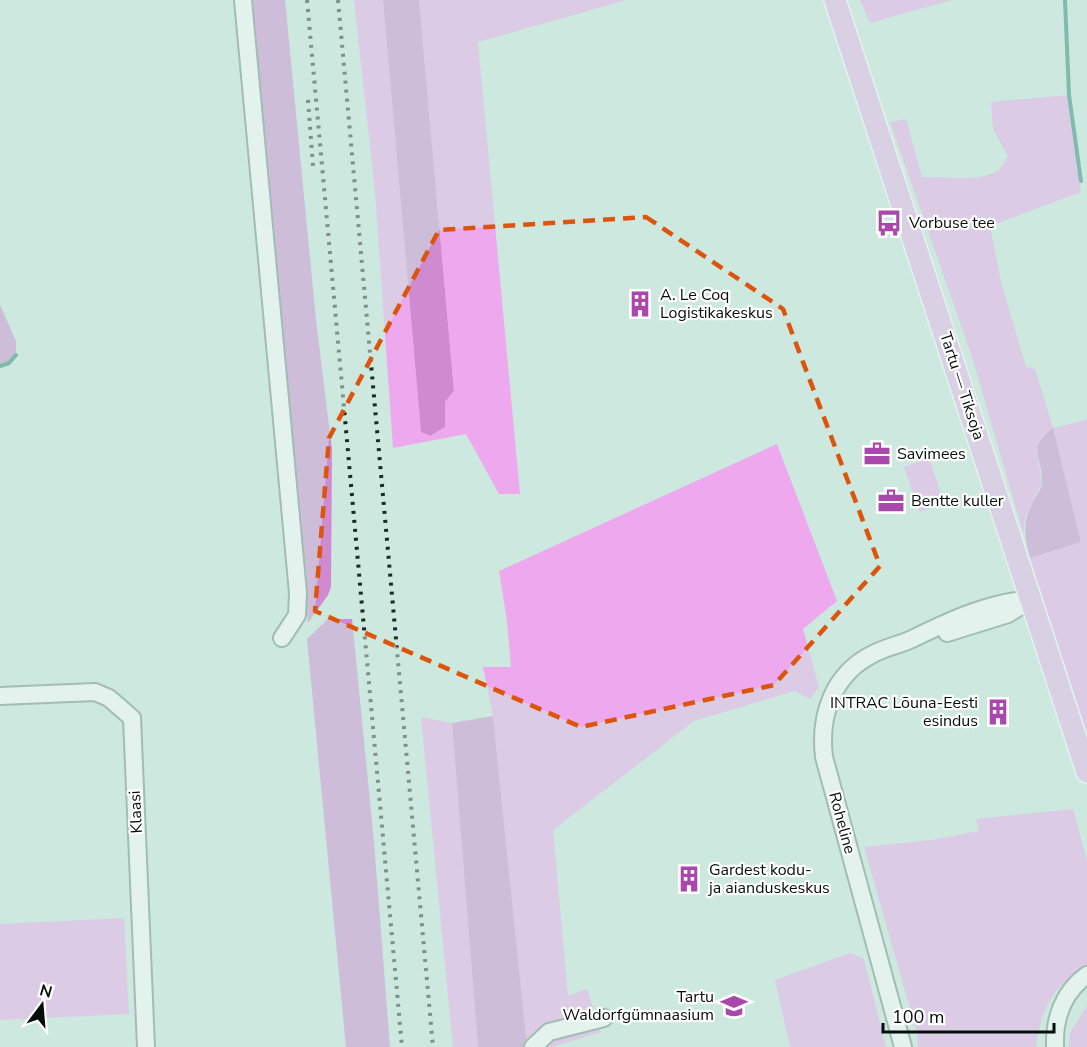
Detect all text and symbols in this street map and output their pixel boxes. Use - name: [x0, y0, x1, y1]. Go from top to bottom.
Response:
- bus stop icon: Vorbuse tee: [874, 208, 904, 238]
- place label: Vorbuse tee: [908, 212, 995, 234]
- place label: A. Le Coq Logistikakeskus: [660, 284, 773, 324]
- building icon: A. Le Coq Logistikakeskus: [625, 289, 655, 319]
- street label: Tartu — Tiksoja: [934, 329, 990, 443]
- office icon: Savimees: [862, 439, 892, 469]
- place label: Savimees: [897, 443, 966, 465]
- office icon: Bentte kuller: [876, 486, 906, 516]
- place label: Bentte kuller: [911, 490, 1004, 512]
- place label: INTRAC Lõuna-Eesti esindus: [830, 692, 978, 732]
- building icon: INTRAC Lõuna-Eesti esindus: [983, 697, 1013, 727]
- street label: Klaasi: [124, 790, 148, 834]
- street label: Roheline: [823, 790, 861, 856]
- place label: Gardest kodu- ja aianduskeskus: [708, 859, 830, 899]
- building icon: Gardest kodu- ja aianduskeskus: [674, 864, 704, 894]
- north arrow: [12, 975, 72, 1035]
- text: N: [37, 979, 55, 1004]
- place label: Tartu Waldorfgümnaasium: [563, 986, 714, 1026]
- school or university icon: Tartu Waldorfgümnaasium: [719, 991, 749, 1021]
- scale bar: [883, 996, 1054, 1034]
- text: 100 m: [892, 1005, 944, 1029]

